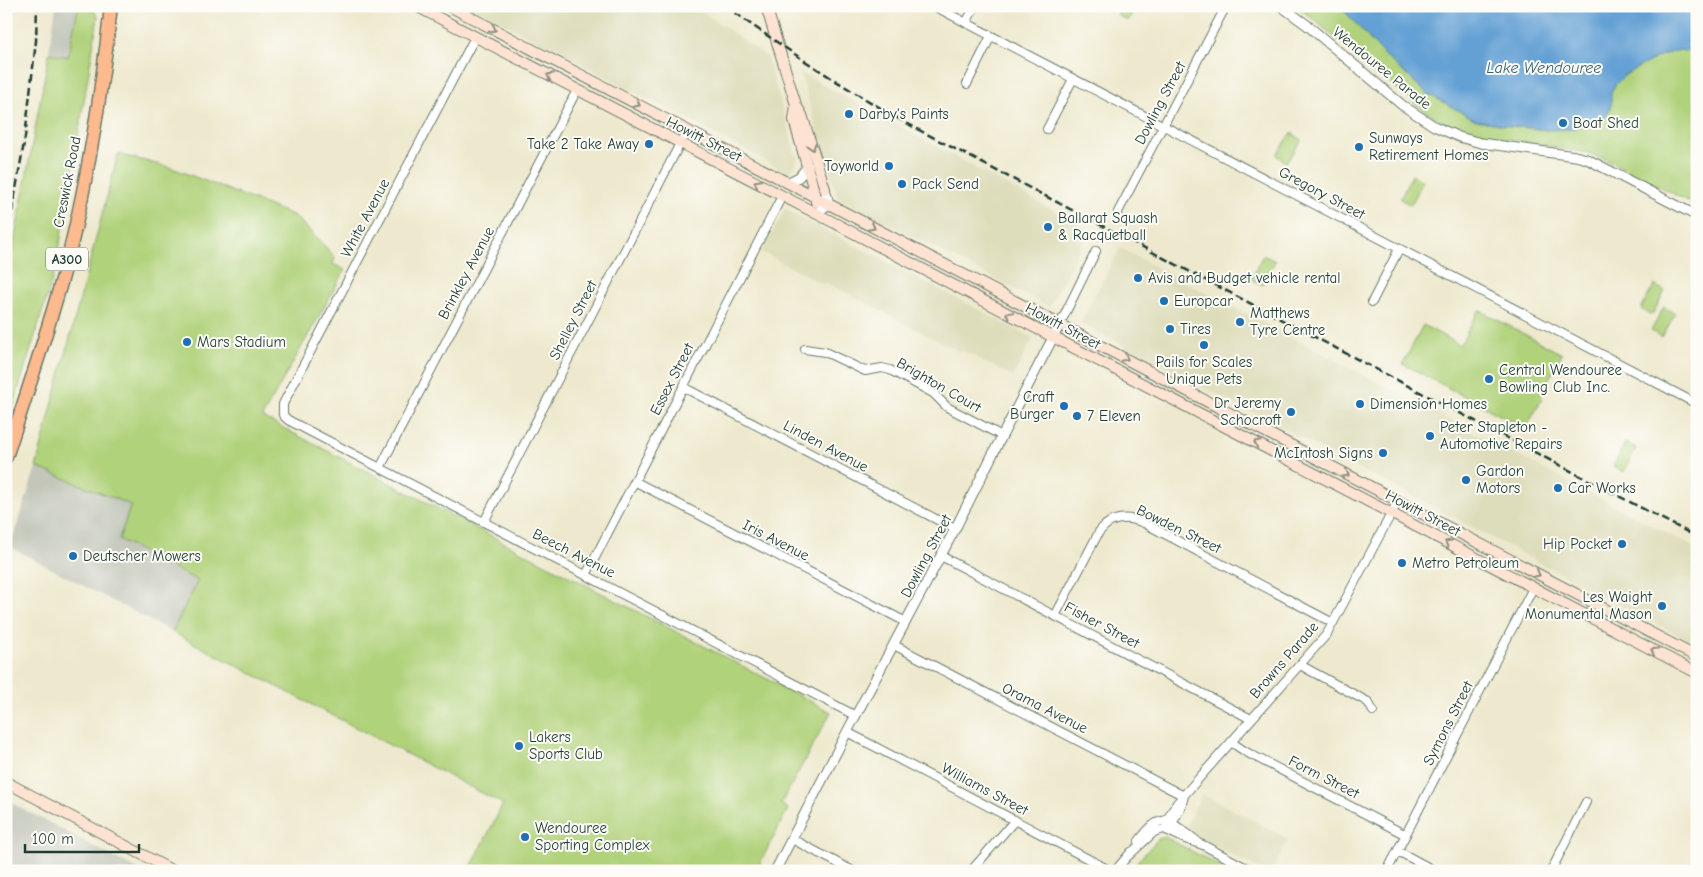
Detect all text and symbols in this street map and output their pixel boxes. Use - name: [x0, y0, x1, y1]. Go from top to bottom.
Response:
- one-way arrow: [488, 23, 497, 33]
- street label: Wendouree Parade: [1329, 23, 1435, 114]
- street label: Dowling Street: [1131, 58, 1190, 148]
- water label: Lake Wendouree: [1487, 59, 1601, 77]
- one-way arrow: [547, 72, 556, 82]
- one-way arrow: [632, 98, 641, 108]
- place label: Darby's Paints: [859, 105, 949, 123]
- marker: Darby's Paints: [843, 108, 855, 120]
- street label: Howitt Street: [663, 112, 745, 166]
- place label: Boat Shed: [1573, 114, 1639, 132]
- marker: Boat Shed: [1557, 117, 1569, 129]
- place label: Sunways Retirement Homes: [1369, 129, 1489, 164]
- street label: Creswick Road: [49, 135, 85, 229]
- place label: Take 2 Take Away: [527, 135, 639, 153]
- marker: Take 2 Take Away: [643, 138, 655, 150]
- marker: Sunways Retirement Homes: [1353, 141, 1365, 153]
- one-way arrow: [806, 142, 816, 150]
- place label: Toyworld: [824, 157, 879, 175]
- marker: Toyworld: [883, 160, 895, 172]
- street label: Gregory Street: [1276, 163, 1369, 224]
- street label: White Avenue: [337, 175, 393, 260]
- place label: Pack Send: [912, 175, 979, 193]
- marker: Pack Send: [896, 178, 908, 190]
- one-way arrow: [753, 179, 762, 189]
- place label: Ballarat Squash & Racquetball: [1058, 209, 1158, 244]
- one-way arrow: [867, 221, 876, 231]
- marker: Ballarat Squash & Racquetball: [1042, 221, 1054, 233]
- street label: Brinkley Avenue: [434, 223, 498, 322]
- road number: A300: [46, 248, 88, 270]
- place label: Avis and Budget vehicle rental: [1148, 269, 1341, 287]
- marker: Avis and Budget vehicle rental: [1132, 272, 1144, 284]
- street label: Shelley Street: [545, 276, 601, 363]
- place label: Europcar: [1174, 292, 1233, 310]
- marker: Europcar: [1158, 295, 1170, 307]
- street label: Howitt Street: [1022, 299, 1104, 354]
- place label: Matthews Tyre Centre: [1250, 304, 1326, 339]
- one-way arrow: [1006, 311, 1015, 321]
- marker: Matthews Tyre Centre: [1234, 316, 1246, 328]
- place label: Tires: [1180, 320, 1211, 338]
- marker: Tires: [1164, 323, 1176, 335]
- place label: Mars Stadium: [197, 333, 286, 351]
- marker: Mars Stadium: [181, 336, 193, 348]
- street label: Essex Street: [646, 339, 698, 418]
- marker: Pails for Scales Unique Pets: [1198, 339, 1210, 351]
- one-way arrow: [1120, 352, 1129, 362]
- place label: Pails for Scales Unique Pets: [1156, 353, 1252, 388]
- street label: Brighton Court: [893, 354, 985, 417]
- place label: Central Wendouree Bowling Club Inc.: [1499, 361, 1623, 396]
- marker: Central Wendouree Bowling Club Inc.: [1483, 373, 1495, 385]
- place label: Craft Burger: [1010, 388, 1055, 423]
- place label: Dr Jeremy Schocroft: [1214, 394, 1282, 429]
- place label: Dimension Homes: [1370, 395, 1487, 413]
- marker: Dimension Homes: [1354, 398, 1366, 410]
- marker: Craft Burger: [1058, 400, 1070, 412]
- marker: Dr Jeremy Schocroft: [1285, 406, 1297, 418]
- place label: 7 Eleven: [1087, 407, 1141, 425]
- marker: 7 Eleven: [1071, 410, 1083, 422]
- street label: Linden Avenue: [780, 416, 872, 476]
- place label: Peter Stapleton - Automotive Repairs: [1440, 418, 1562, 453]
- marker: Peter Stapleton - Automotive Repairs: [1424, 430, 1436, 442]
- one-way arrow: [1253, 439, 1262, 449]
- place label: McIntosh Signs: [1274, 444, 1373, 462]
- marker: McIntosh Signs: [1377, 447, 1389, 459]
- place label: Gardon Motors: [1476, 462, 1524, 497]
- one-way arrow: [1341, 468, 1350, 478]
- marker: Gardon Motors: [1460, 474, 1472, 486]
- place label: Car Works: [1568, 479, 1636, 497]
- marker: Car Works: [1552, 482, 1564, 494]
- street label: Howitt Street: [1382, 486, 1464, 541]
- street label: Bowden Street: [1134, 501, 1225, 558]
- street label: Dowling Street: [897, 511, 956, 601]
- street label: Iris Avenue: [740, 516, 813, 565]
- street label: Beech Avenue: [530, 524, 619, 582]
- place label: Hip Pocket: [1543, 535, 1613, 553]
- marker: Hip Pocket: [1616, 538, 1628, 550]
- one-way arrow: [1444, 539, 1453, 549]
- place label: Deutscher Mowers: [83, 547, 201, 565]
- marker: Deutscher Mowers: [67, 550, 79, 562]
- place label: Metro Petroleum: [1412, 554, 1519, 572]
- marker: Metro Petroleum: [1396, 557, 1408, 569]
- one-way arrow: [1532, 567, 1541, 577]
- place label: Les Waight Monumental Mason: [1525, 588, 1653, 623]
- street label: Fisher Street: [1061, 598, 1143, 653]
- marker: Les Waight Monumental Mason: [1656, 600, 1668, 612]
- street label: Browns Parade: [1246, 618, 1323, 702]
- one-way arrow: [1650, 647, 1659, 657]
- street label: Symons Street: [1419, 677, 1477, 768]
- street label: Orama Avenue: [999, 679, 1091, 738]
- place label: Lakers Sports Club: [529, 728, 603, 763]
- marker: Lakers Sports Club: [513, 740, 525, 752]
- street label: Form Street: [1286, 752, 1363, 803]
- street label: Williams Street: [939, 759, 1032, 820]
- place label: Wendouree Sporting Complex: [535, 819, 650, 854]
- scale bar: [25, 822, 139, 854]
- text: 100 m: [32, 830, 74, 848]
- marker: Wendouree Sporting Complex: [519, 831, 531, 843]

